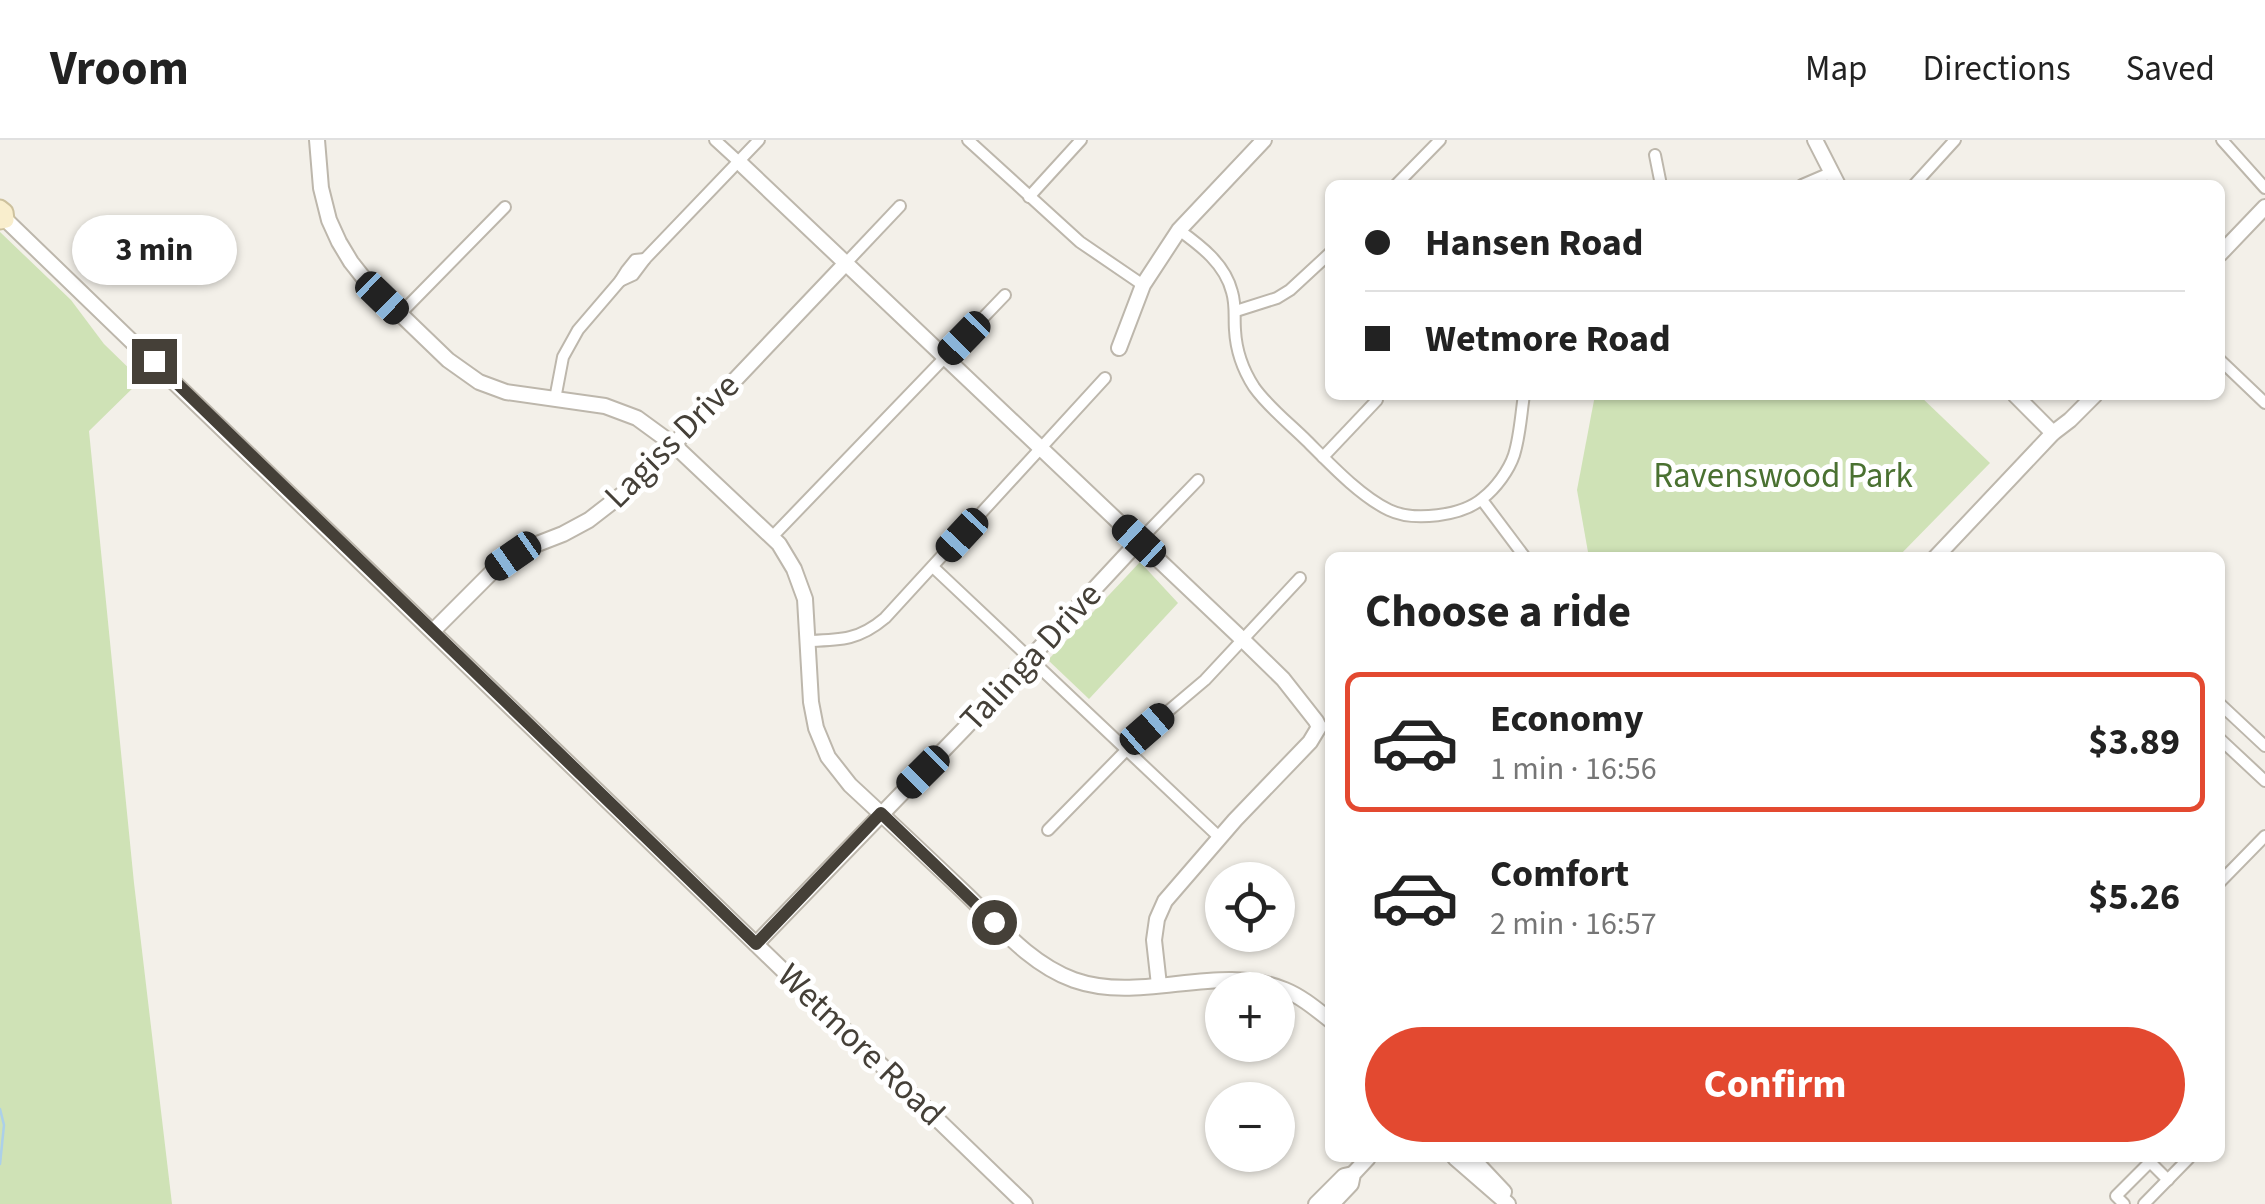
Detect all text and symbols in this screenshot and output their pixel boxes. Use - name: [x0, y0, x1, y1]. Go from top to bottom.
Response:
- text: Vroom: [50, 35, 189, 103]
- text: Map: [1805, 44, 1868, 94]
- text: Directions: [1923, 44, 2071, 94]
- text: Saved: [2126, 44, 2215, 94]
- callout: 3 min: [72, 216, 236, 286]
- text: Hansen Road: [1425, 216, 1644, 270]
- text: 3 min: [116, 227, 193, 273]
- car: [350, 266, 414, 330]
- car: [932, 306, 996, 370]
- text: Wetmore Road: [1425, 312, 1671, 366]
- route end: [132, 339, 177, 384]
- street label: Lagiss Drive: [593, 362, 751, 520]
- park label: Ravenswood Park: [1653, 451, 1913, 501]
- car: [931, 503, 993, 567]
- car: [1107, 510, 1171, 572]
- car: [480, 527, 546, 585]
- street label: Talinga Drive: [949, 571, 1113, 743]
- text: Choose a ride: [1365, 580, 1631, 644]
- text: Economy: [1490, 692, 1643, 746]
- icon: car: [1370, 697, 1460, 787]
- car: [1115, 698, 1179, 760]
- text: $3.89: [2088, 715, 2180, 769]
- car: [891, 740, 955, 804]
- text: 1 min · 16:56: [1490, 746, 1657, 792]
- text: Comfort: [1490, 847, 1629, 901]
- icon: car: [1370, 852, 1460, 942]
- map controls: [1205, 862, 1295, 1172]
- button: locate: [1205, 862, 1295, 952]
- text: $5.26: [2088, 870, 2180, 924]
- route start: [972, 900, 1017, 945]
- text: 2 min · 16:57: [1490, 901, 1657, 947]
- street label: Wetmore Road: [766, 952, 956, 1138]
- button: +: [1205, 972, 1295, 1062]
- button: Confirm: [1365, 1027, 2185, 1142]
- button: −: [1205, 1082, 1295, 1172]

